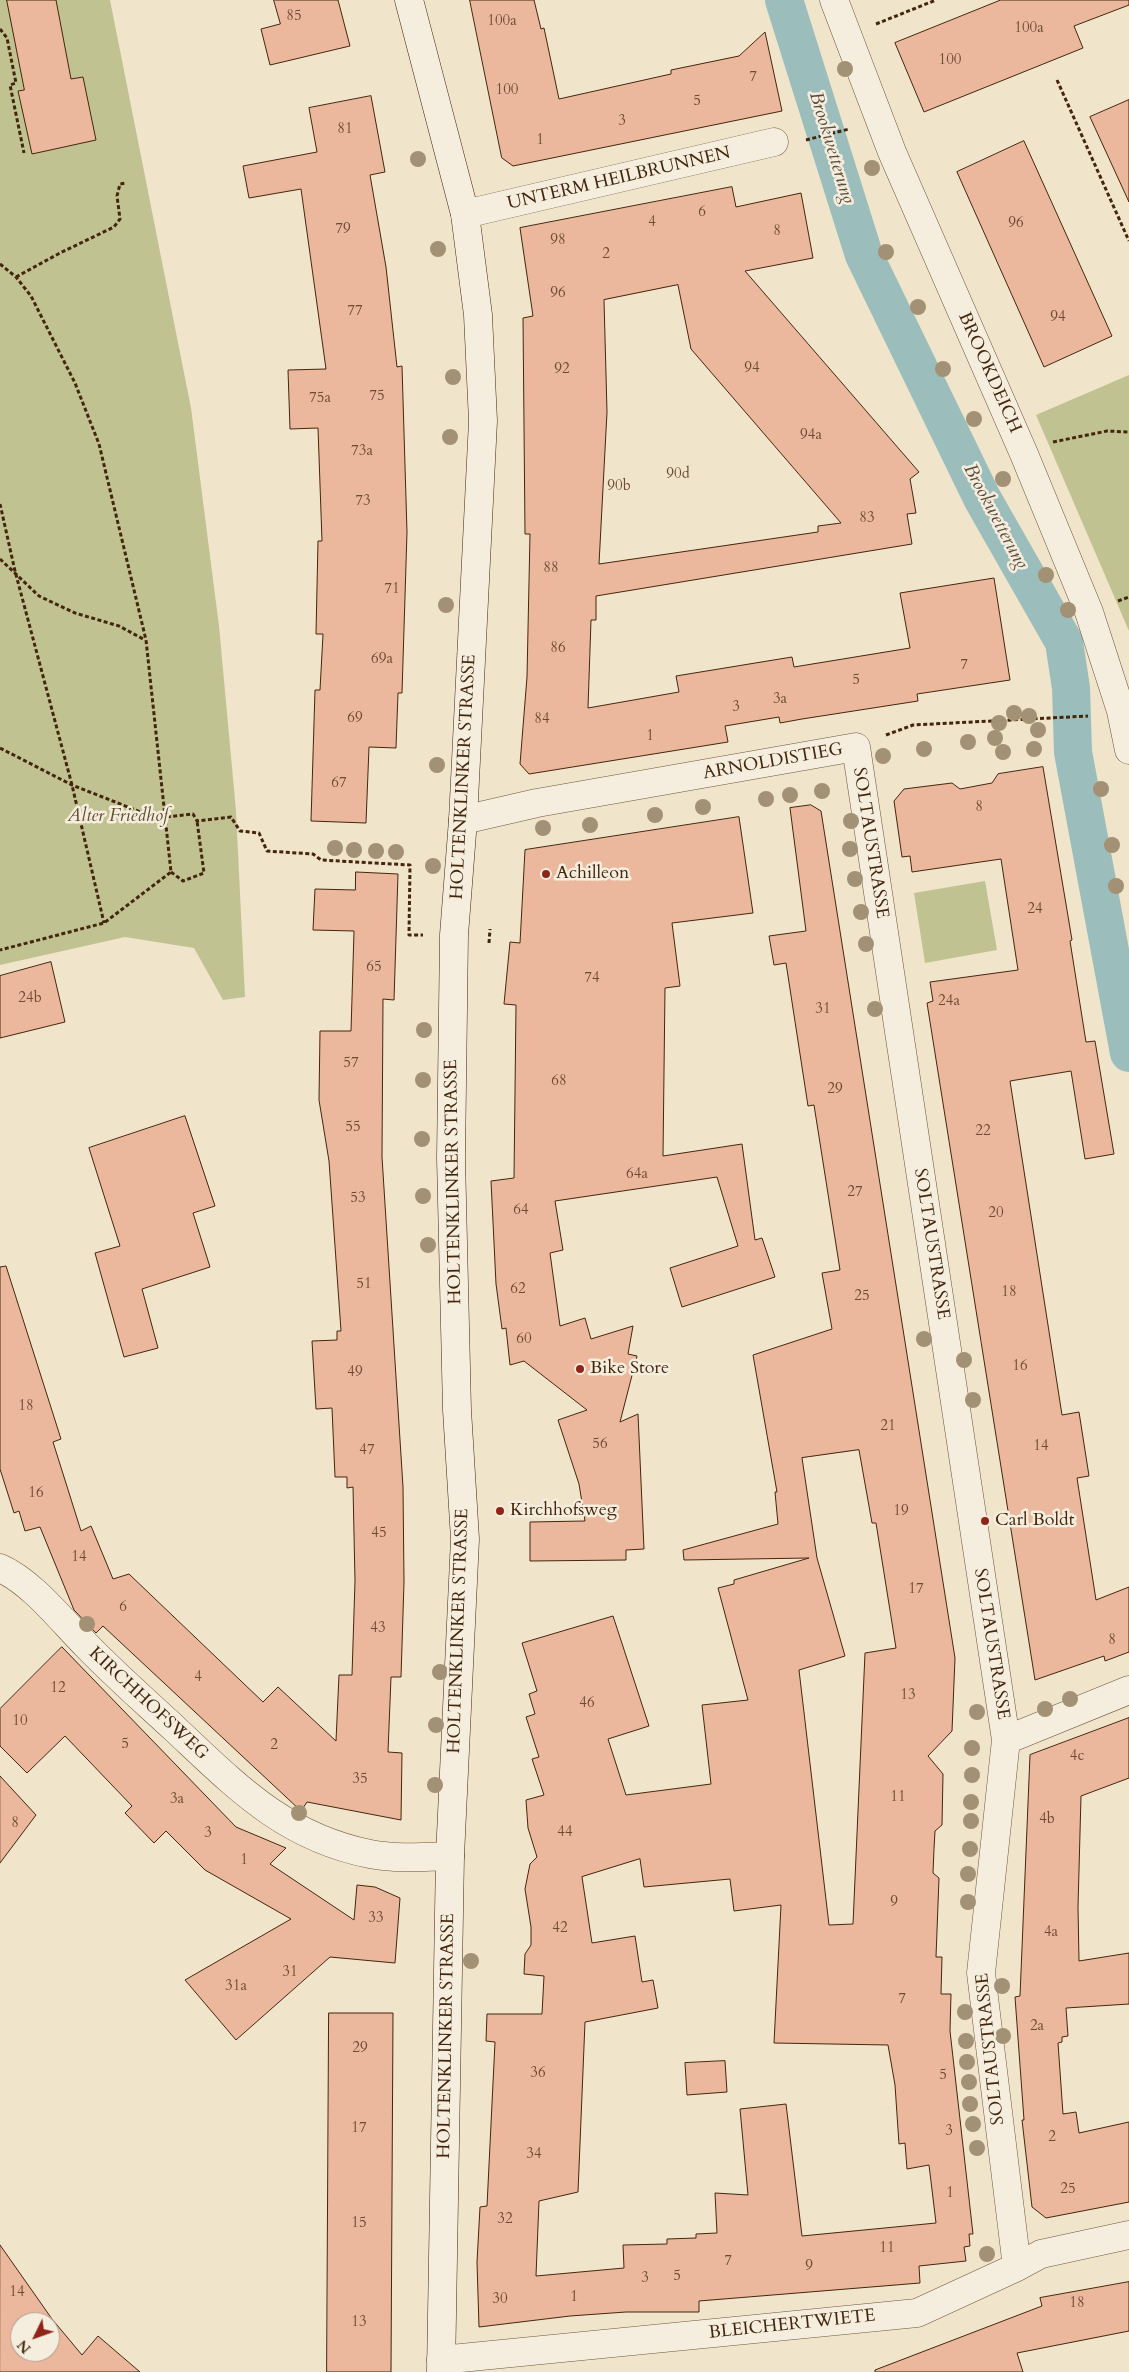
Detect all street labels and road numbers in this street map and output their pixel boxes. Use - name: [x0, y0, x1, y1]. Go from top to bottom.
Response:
- street label: UNTERM HEILBRUNNEN: [505, 143, 733, 215]
- street label: BROOKDEICH: [953, 309, 1025, 437]
- street label: HOLTENKLINKER STRASSE: [447, 654, 481, 900]
- street label: ARNOLDISTIEG: [701, 739, 845, 785]
- street label: SOLTAUSTRASSE: [847, 766, 893, 920]
- street label: HOLTENKLINKER STRASSE: [441, 1059, 467, 1305]
- street label: SOLTAUSTRASSE: [908, 1167, 954, 1321]
- street label: HOLTENKLINKER STRASSE: [444, 1508, 474, 1754]
- street label: SOLTAUSTRASSE: [968, 1567, 1014, 1721]
- street label: KIRCHHOFSWEG: [84, 1643, 212, 1765]
- street label: HOLTENKLINKER STRASSE: [434, 1913, 460, 2159]
- street label: SOLTAUSTRASSE: [972, 1972, 1010, 2126]
- street label: BLEICHERTWIETE: [708, 2306, 876, 2344]

